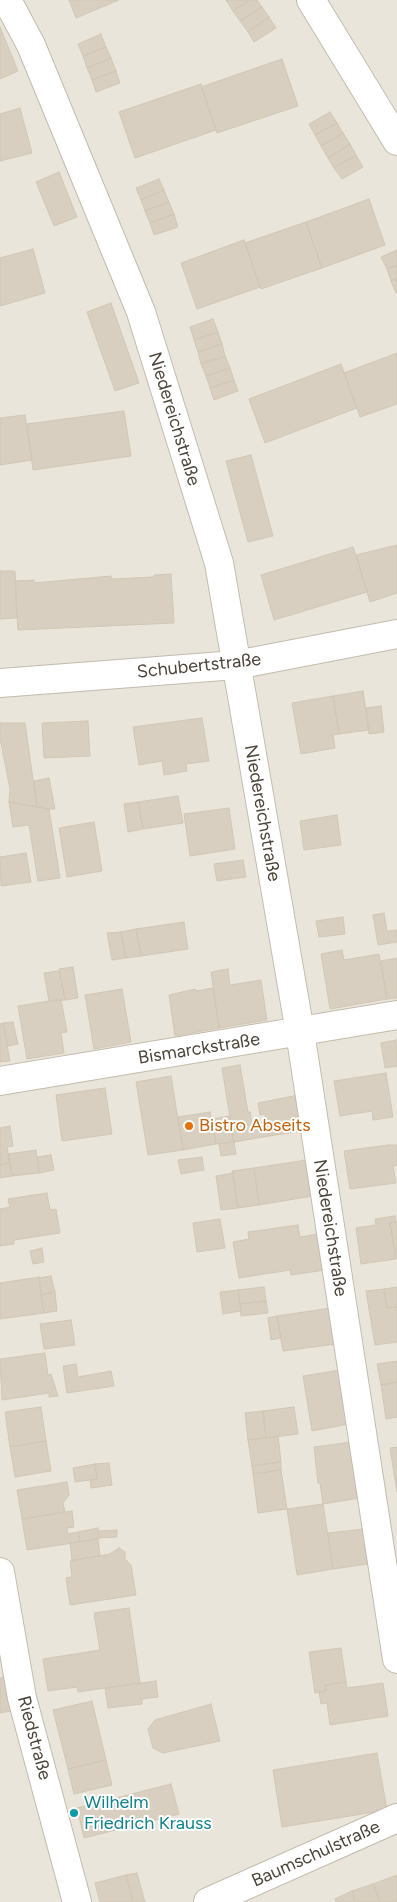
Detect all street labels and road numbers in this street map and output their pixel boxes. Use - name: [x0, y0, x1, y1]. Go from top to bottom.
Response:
- street label: Niedereichstraße: [143, 350, 205, 488]
- street label: Schubertstraße: [136, 649, 262, 683]
- street label: Niedereichstraße: [239, 743, 285, 883]
- street label: Bismarckstraße: [137, 1029, 261, 1069]
- street label: Niedereichstraße: [308, 1158, 352, 1298]
- street label: Riedstraße: [12, 1694, 56, 1782]
- street label: Baumschulstraße: [249, 1816, 383, 1892]

